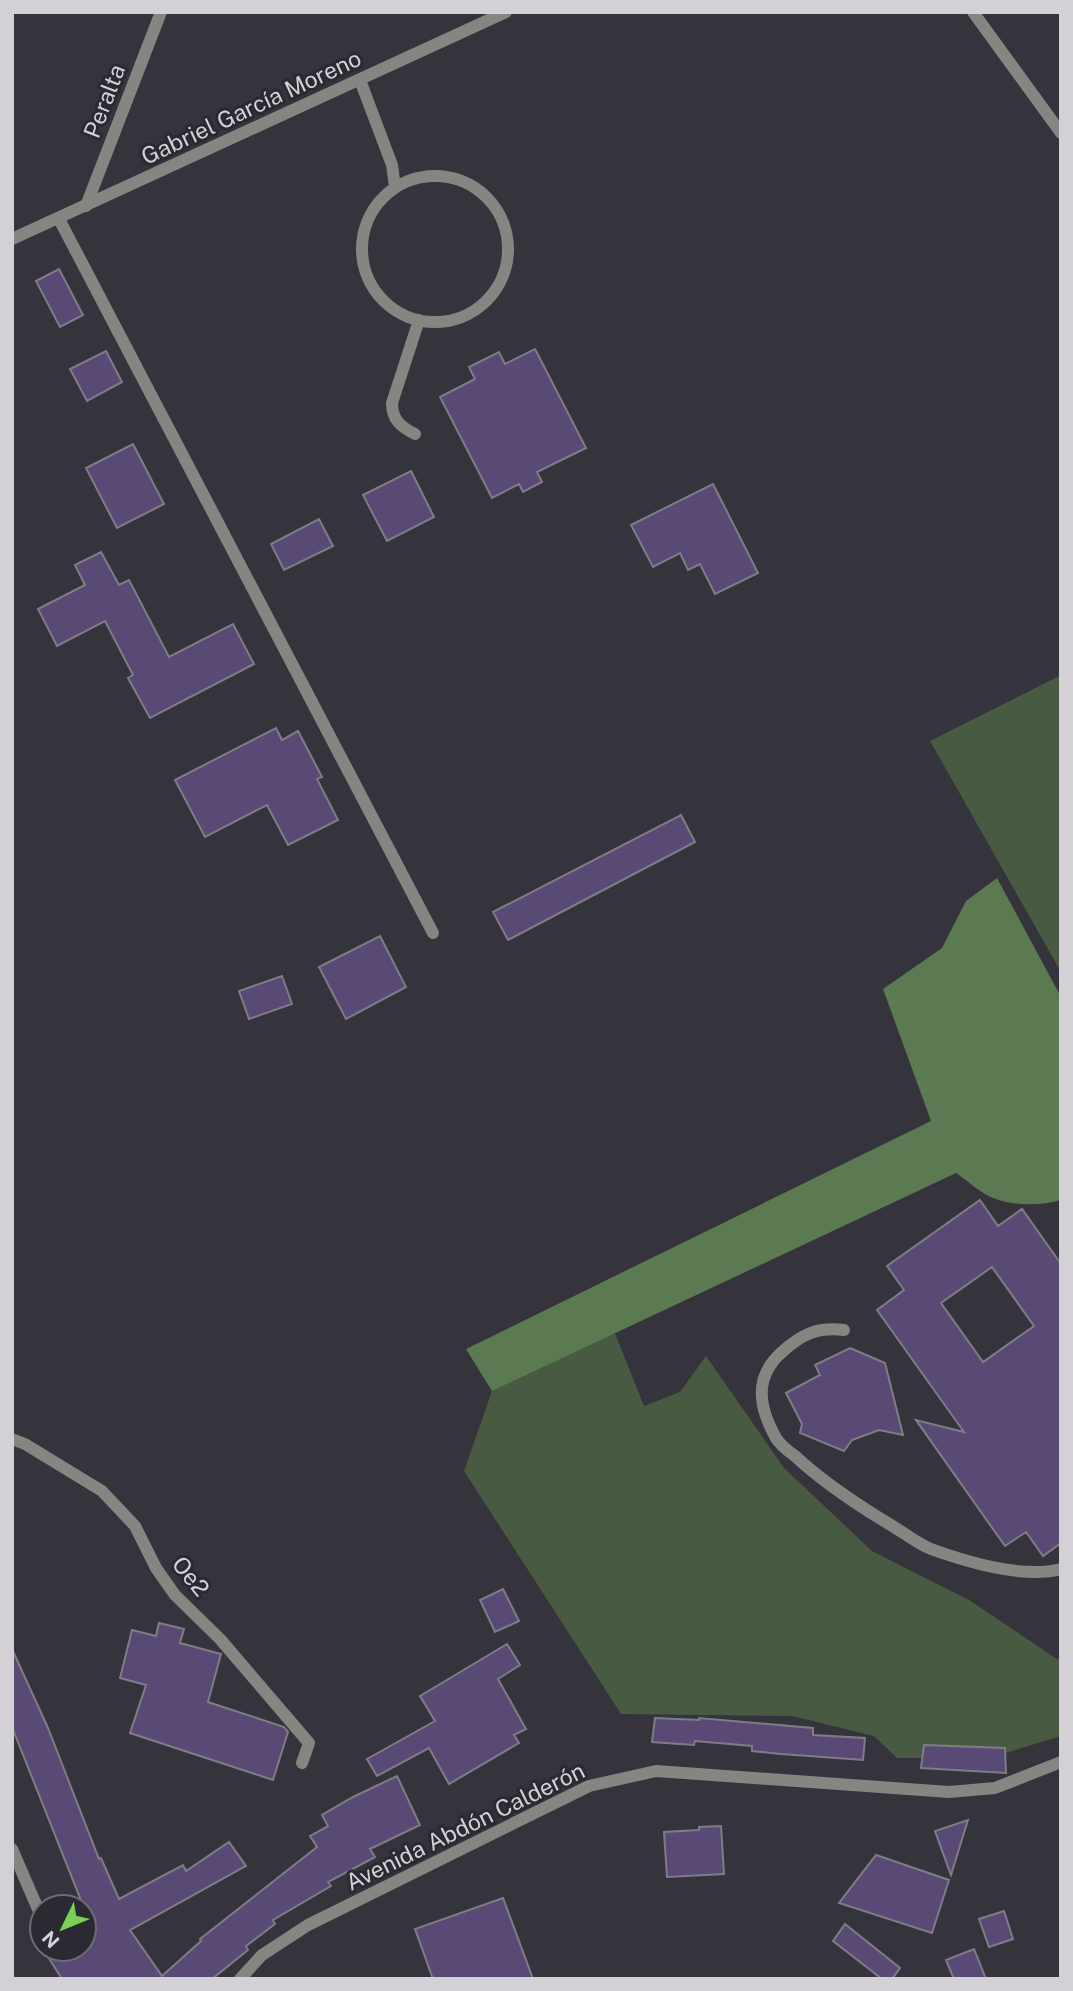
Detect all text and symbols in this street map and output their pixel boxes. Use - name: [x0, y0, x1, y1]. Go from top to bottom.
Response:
- street label: Gabriel García Moreno: [137, 44, 365, 170]
- street label: Peralta: [78, 60, 130, 142]
- street label: Oe2: [167, 1551, 215, 1601]
- street label: Avenida Abdón Calderón: [341, 1756, 589, 1896]
- north arrow: [28, 1893, 98, 1963]
- text: N: [37, 1927, 64, 1953]

